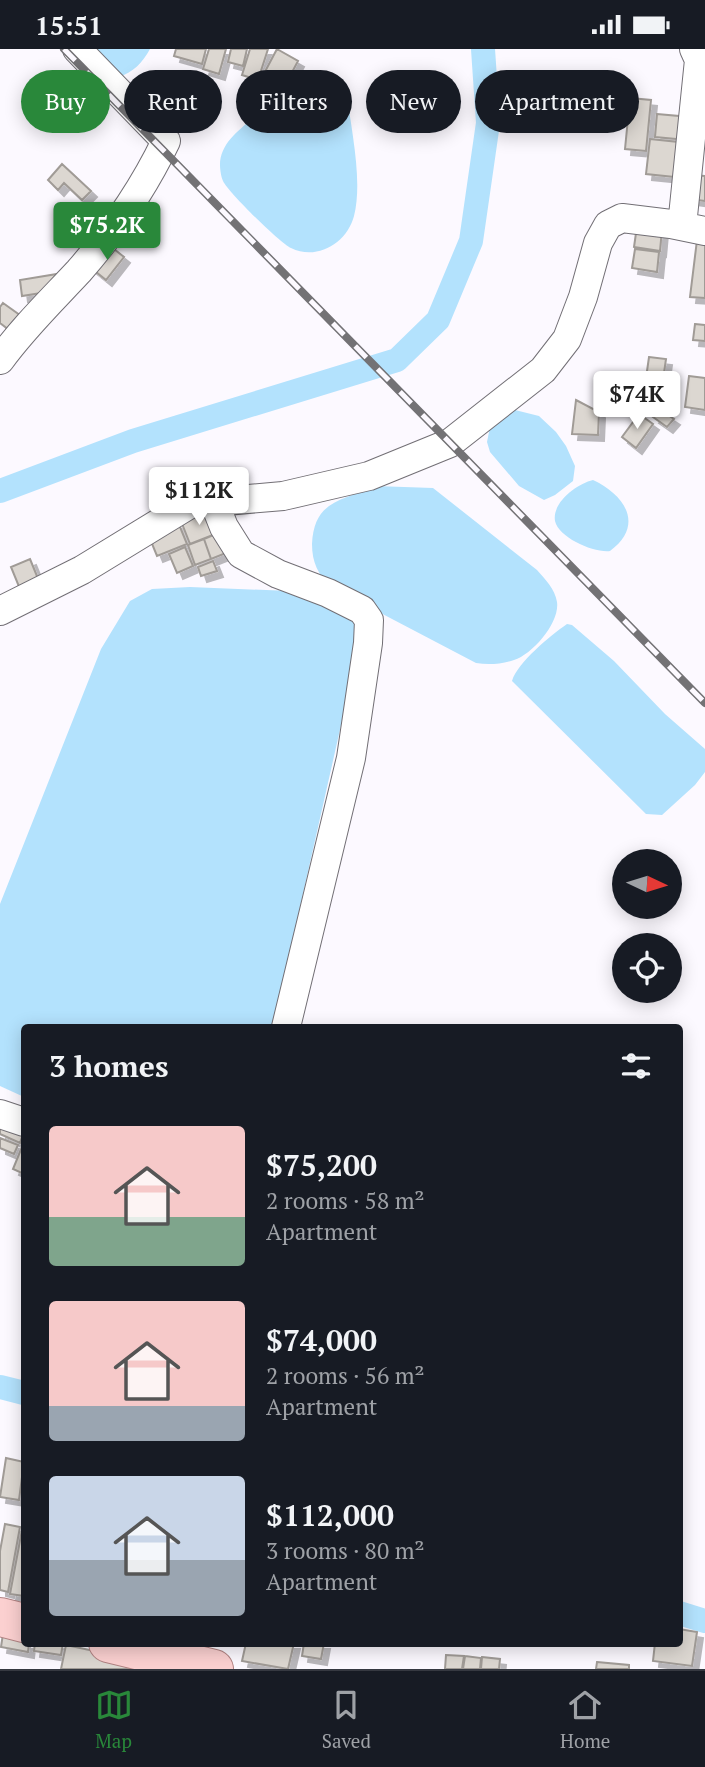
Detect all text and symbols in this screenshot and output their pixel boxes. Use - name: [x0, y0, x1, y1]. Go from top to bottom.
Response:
- text: 15:51: [35, 8, 103, 42]
- chip: Buy: [21, 70, 110, 133]
- chip: Rent: [124, 70, 222, 133]
- chip: Filters: [236, 70, 352, 133]
- chip: New: [366, 70, 461, 133]
- chip: Apartment: [475, 70, 639, 133]
- pin: $75.2K: [50, 203, 164, 262]
- text: $75.2K: [69, 209, 145, 240]
- pin: $74K: [596, 371, 678, 431]
- text: $74K: [609, 378, 665, 409]
- pin: $112K: [150, 468, 248, 527]
- text: $112K: [165, 474, 233, 505]
- north arrow: [612, 849, 682, 919]
- map controls: [612, 849, 682, 1003]
- button: locate: [612, 933, 682, 1003]
- text: 3 homes: [49, 1046, 168, 1086]
- icon: filters: [617, 1047, 655, 1085]
- text: $75,200: [266, 1145, 377, 1185]
- icon: home: [105, 1154, 189, 1238]
- text: 2 rooms · 58 m²: [266, 1185, 425, 1216]
- text: Apartment: [266, 1216, 377, 1247]
- text: $74,000: [266, 1320, 377, 1360]
- icon: home: [105, 1329, 189, 1413]
- text: 2 rooms · 56 m²: [266, 1360, 425, 1391]
- text: Apartment: [266, 1391, 377, 1422]
- text: $112,000: [266, 1495, 394, 1535]
- icon: home: [105, 1504, 189, 1588]
- text: 3 rooms · 80 m²: [266, 1535, 425, 1566]
- text: Apartment: [266, 1566, 377, 1597]
- tab: Map: [95, 1686, 133, 1753]
- tab: Saved: [322, 1686, 371, 1753]
- tab: Home: [560, 1686, 610, 1753]

